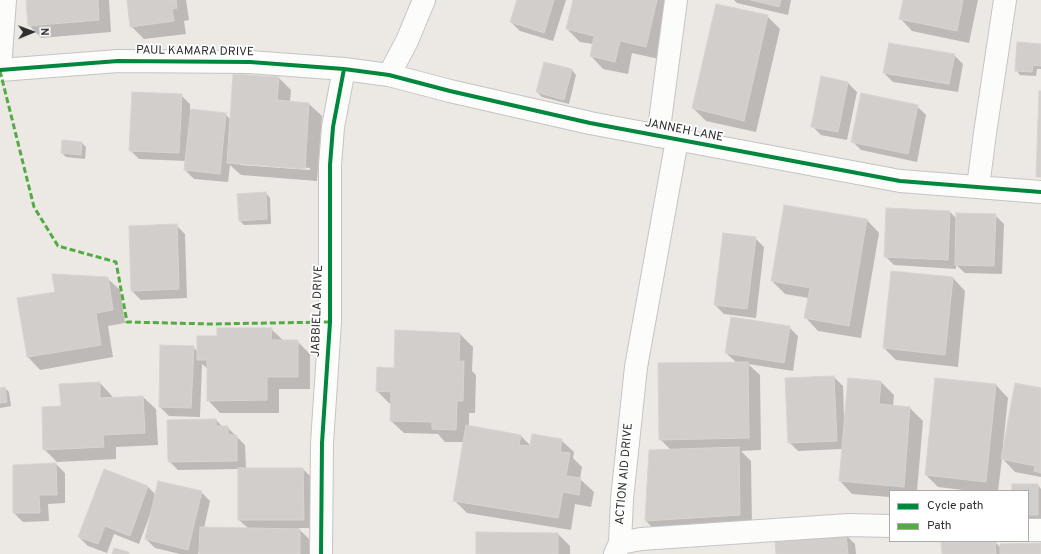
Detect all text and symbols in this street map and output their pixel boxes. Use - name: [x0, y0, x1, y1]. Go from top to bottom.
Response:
- north arrow: [12, 12, 52, 52]
- text: N: [37, 28, 51, 36]
- street label: PAUL KAMARA DRIVE: [136, 44, 254, 60]
- street label: JANNEH LANE: [644, 116, 724, 146]
- street label: JABBIELA DRIVE: [309, 265, 327, 357]
- street label: ACTION AID DRIVE: [613, 423, 637, 525]
- legend: [889, 490, 1029, 542]
- text: Cycle path: [927, 498, 984, 514]
- text: Path: [927, 518, 952, 534]

